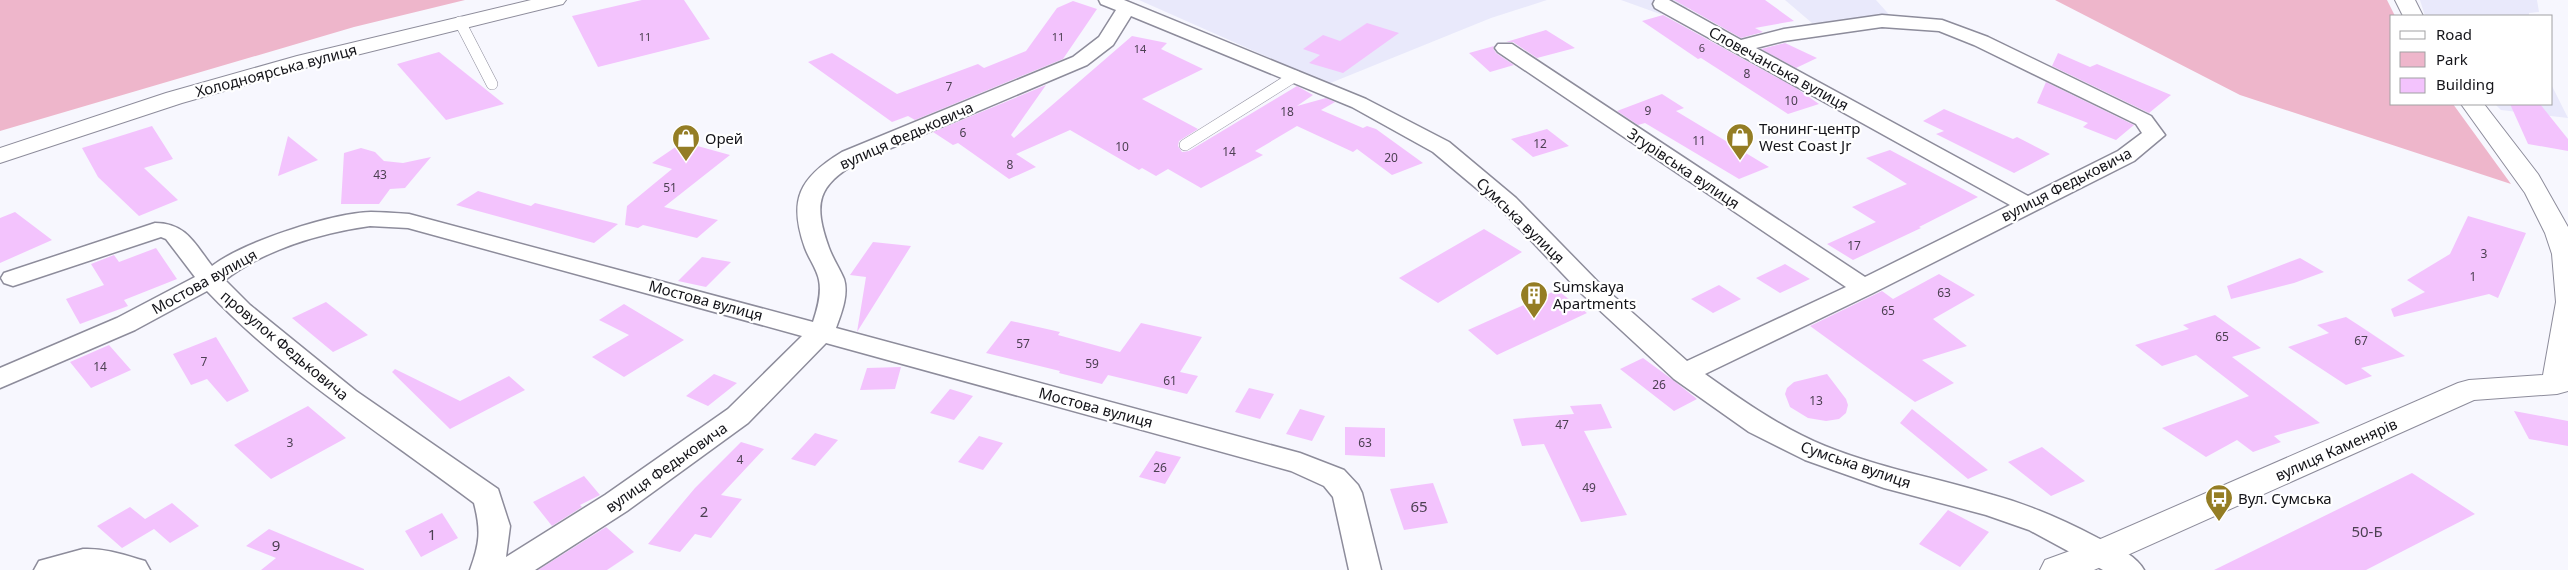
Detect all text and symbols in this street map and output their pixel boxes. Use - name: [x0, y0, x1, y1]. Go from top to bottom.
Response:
- legend: [2390, 15, 2553, 105]
- street label: Словечанська вулиця: [1706, 21, 1852, 115]
- text: Road: [2436, 24, 2472, 44]
- house number: 11: [639, 29, 651, 44]
- house number: 11: [1052, 29, 1064, 44]
- street label: Холодноярська вулиця: [193, 39, 359, 101]
- house number: 6: [1699, 40, 1705, 55]
- house number: 14: [1134, 41, 1147, 56]
- text: Park: [2436, 49, 2468, 69]
- house number: 8: [1744, 65, 1751, 82]
- text: Building: [2436, 74, 2494, 94]
- house number: 7: [946, 78, 953, 95]
- house number: 10: [1784, 92, 1798, 109]
- street label: вулиця Федьковича: [836, 97, 976, 173]
- house number: 9: [1645, 102, 1652, 119]
- house number: 18: [1280, 103, 1294, 120]
- place label: Тюнинг-центр West Coast Jr: [1759, 118, 1860, 155]
- shop icon: Тюнинг-центр West Coast Jr: [1725, 122, 1755, 161]
- shop icon: Орей: [671, 123, 701, 162]
- street label: Згурівська вулиця: [1624, 123, 1744, 213]
- house number: 6: [960, 124, 967, 141]
- place label: Орей: [705, 128, 743, 148]
- house number: 11: [1692, 132, 1706, 149]
- house number: 12: [1533, 135, 1547, 152]
- house number: 10: [1115, 138, 1129, 155]
- street label: вулиця Федьковича: [1997, 142, 2135, 226]
- house number: 14: [1222, 143, 1236, 160]
- house number: 20: [1384, 149, 1398, 166]
- house number: 8: [1007, 156, 1014, 173]
- house number: 43: [373, 166, 387, 183]
- street label: Сумська вулиця: [1473, 173, 1569, 267]
- house number: 51: [663, 179, 677, 196]
- house number: 17: [1847, 237, 1861, 254]
- street label: Мостова вулиця: [148, 244, 260, 318]
- house number: 3: [2481, 245, 2488, 262]
- house number: 1: [2470, 268, 2476, 285]
- street label: Мостова вулиця: [647, 275, 765, 325]
- place label: Sumskaya Apartments: [1553, 276, 1636, 313]
- building icon: Sumskaya Apartments: [1519, 280, 1549, 319]
- house number: 63: [1937, 284, 1951, 301]
- street label: провулок Федьковича: [217, 286, 353, 404]
- house number: 65: [1881, 302, 1895, 319]
- house number: 65: [2215, 328, 2229, 345]
- house number: 67: [2354, 332, 2368, 349]
- house number: 57: [1016, 335, 1030, 352]
- house number: 7: [201, 353, 208, 370]
- house number: 59: [1085, 355, 1099, 372]
- house number: 14: [93, 358, 107, 375]
- house number: 61: [1163, 372, 1177, 389]
- house number: 26: [1652, 376, 1666, 393]
- street label: Мостова вулиця: [1037, 382, 1155, 432]
- house number: 13: [1809, 392, 1823, 409]
- street label: вулиця Каменярів: [2272, 413, 2400, 485]
- house number: 47: [1555, 416, 1569, 433]
- street label: вулиця Федьковича: [601, 417, 731, 517]
- house number: 3: [287, 434, 294, 451]
- house number: 63: [1358, 434, 1372, 451]
- street label: Сумська вулиця: [1798, 436, 1914, 492]
- house number: 4: [737, 451, 744, 468]
- house number: 26: [1153, 459, 1167, 476]
- house number: 49: [1582, 479, 1596, 496]
- bus stop icon: Вул. Сумська: [2204, 483, 2234, 522]
- place label: Вул. Сумська: [2238, 488, 2332, 508]
- house number: 65: [1410, 496, 1428, 516]
- house number: 2: [700, 501, 708, 521]
- house number: 50-Б: [2351, 521, 2383, 541]
- house number: 1: [428, 524, 436, 544]
- house number: 9: [272, 535, 280, 555]

